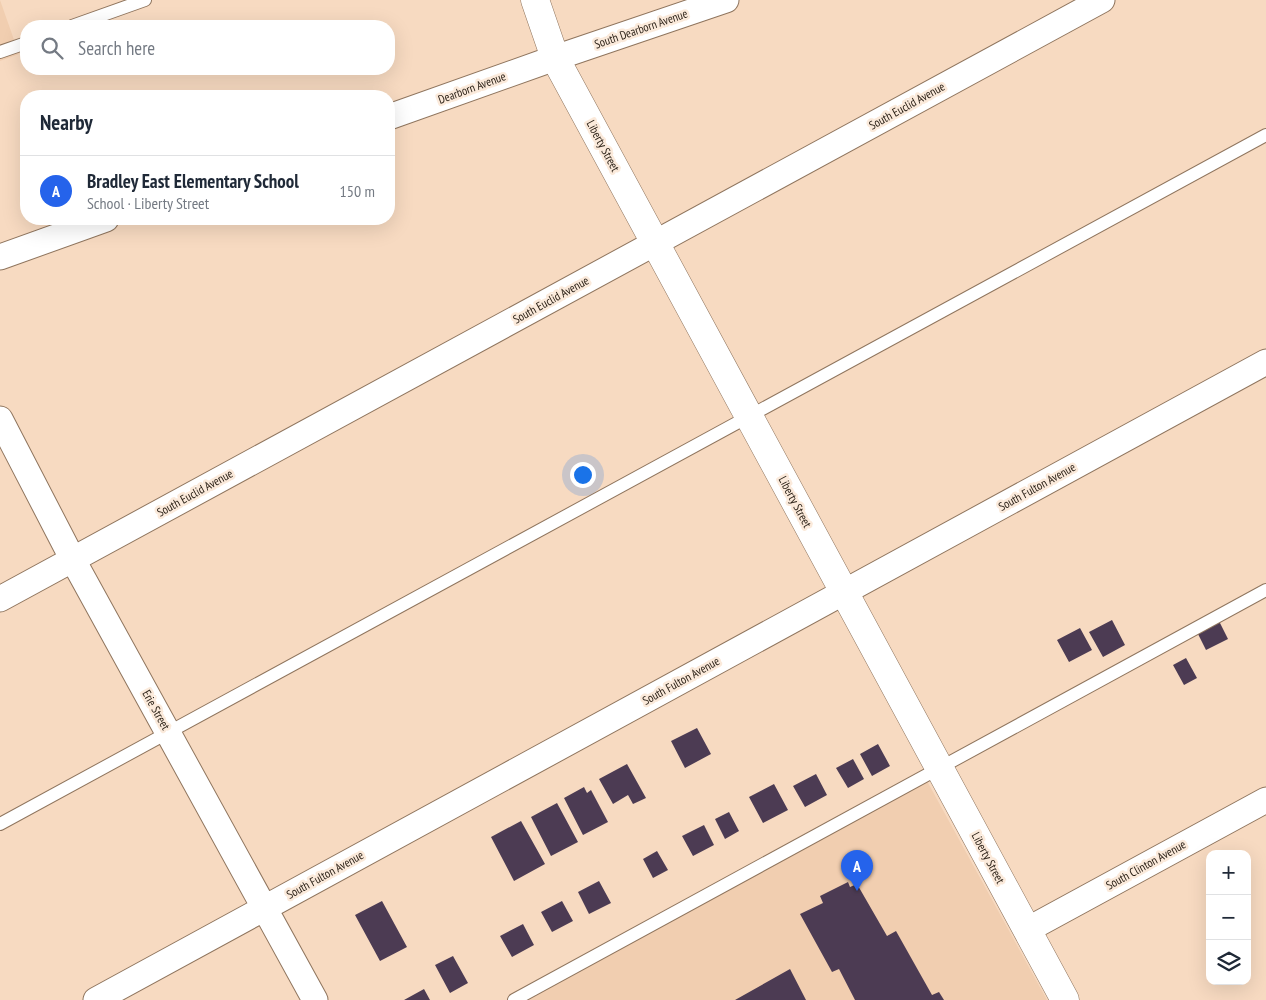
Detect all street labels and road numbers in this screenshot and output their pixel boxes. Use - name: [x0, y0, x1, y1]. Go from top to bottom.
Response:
- street label: South Dearborn Avenue: [592, 6, 689, 51]
- street label: Dearborn Avenue: [436, 68, 508, 107]
- street label: South Euclid Avenue: [866, 79, 947, 133]
- street label: Liberty Street: [584, 117, 624, 175]
- street label: South Euclid Avenue: [510, 273, 591, 327]
- street label: South Fulton Avenue: [996, 459, 1078, 514]
- street label: South Euclid Avenue: [154, 466, 235, 520]
- street label: Liberty Street: [776, 473, 816, 531]
- street label: South Fulton Avenue: [640, 653, 722, 708]
- street label: Erie Street: [139, 687, 174, 733]
- street label: Liberty Street: [969, 829, 1009, 887]
- street label: South Clinton Avenue: [1103, 836, 1188, 893]
- street label: South Fulton Avenue: [284, 847, 366, 902]

